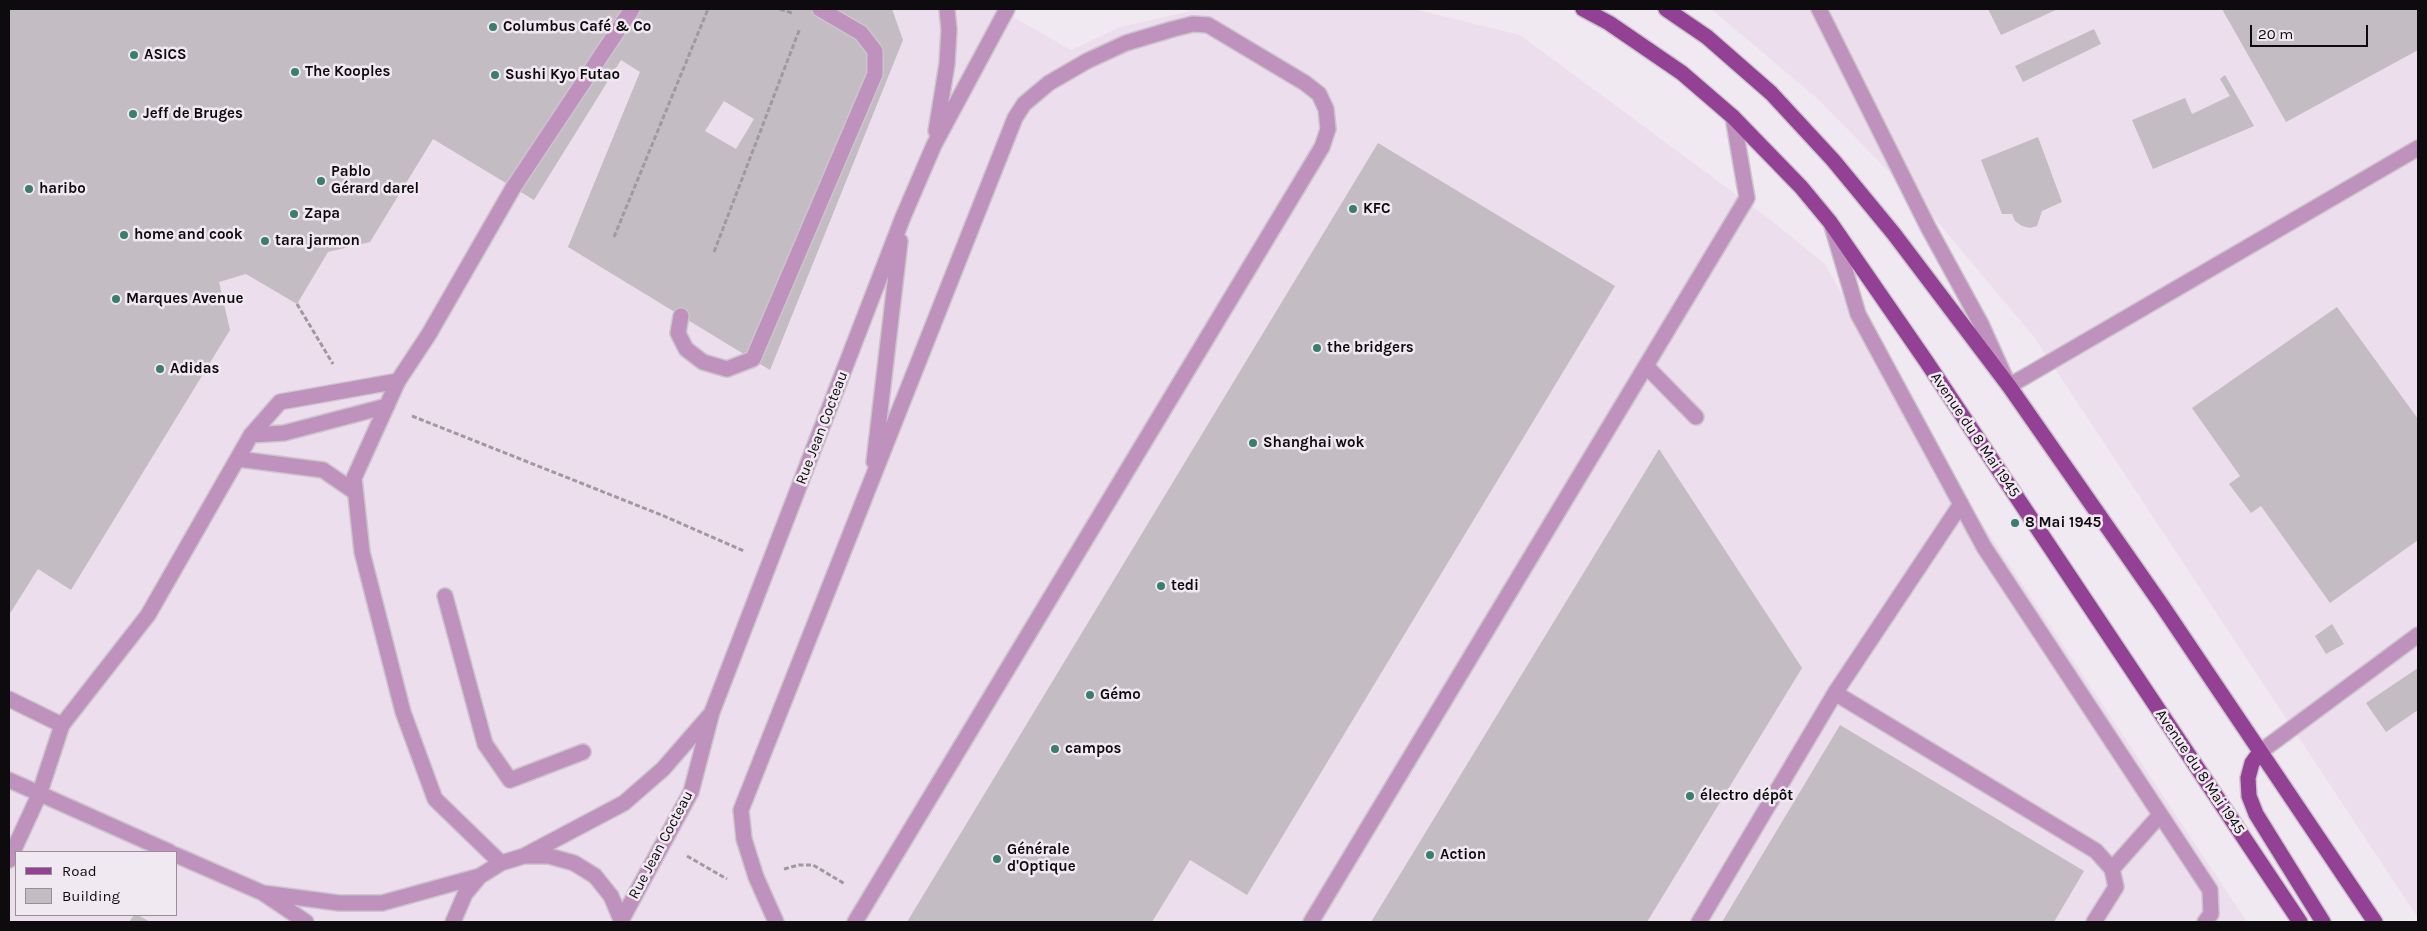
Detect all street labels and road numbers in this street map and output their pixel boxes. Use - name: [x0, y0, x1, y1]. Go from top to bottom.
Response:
- street label: Rue Jean Cocteau: [792, 369, 852, 487]
- street label: Avenue du 8 Mai 1945: [1927, 369, 2023, 501]
- street label: Avenue du 8 Mai 1945: [2152, 706, 2248, 838]
- street label: Rue Jean Cocteau: [625, 788, 697, 902]

